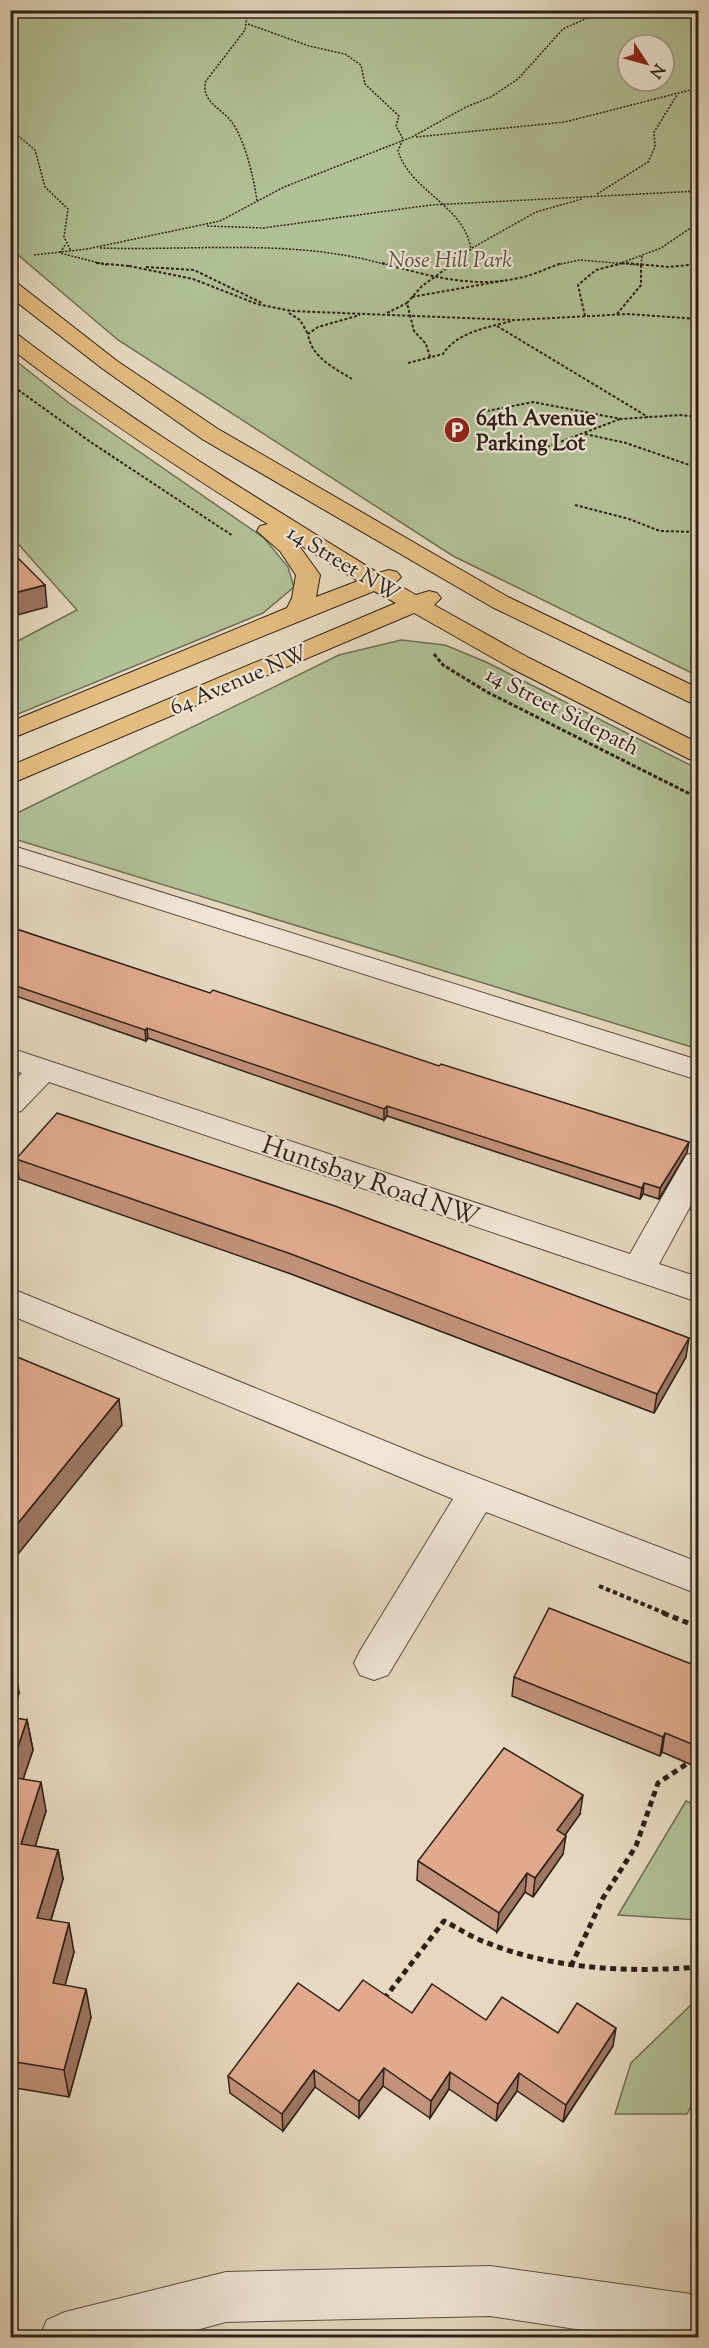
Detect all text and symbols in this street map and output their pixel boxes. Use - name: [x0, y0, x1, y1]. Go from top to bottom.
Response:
- north arrow: [616, 33, 676, 93]
- text: N: [643, 58, 669, 82]
- park label: Nose Hill Park: [388, 246, 512, 278]
- place label: 64th Avenue Parking Lot: [476, 404, 596, 461]
- parking icon: 64th Avenue Parking Lot: [442, 415, 472, 445]
- street label: 14 Street NW: [280, 518, 405, 611]
- street label: 64 Avenue NW: [166, 638, 313, 725]
- street label: 14 Street Sidepath: [479, 660, 644, 765]
- street label: Huntsbay Road NW: [257, 1128, 484, 1237]

